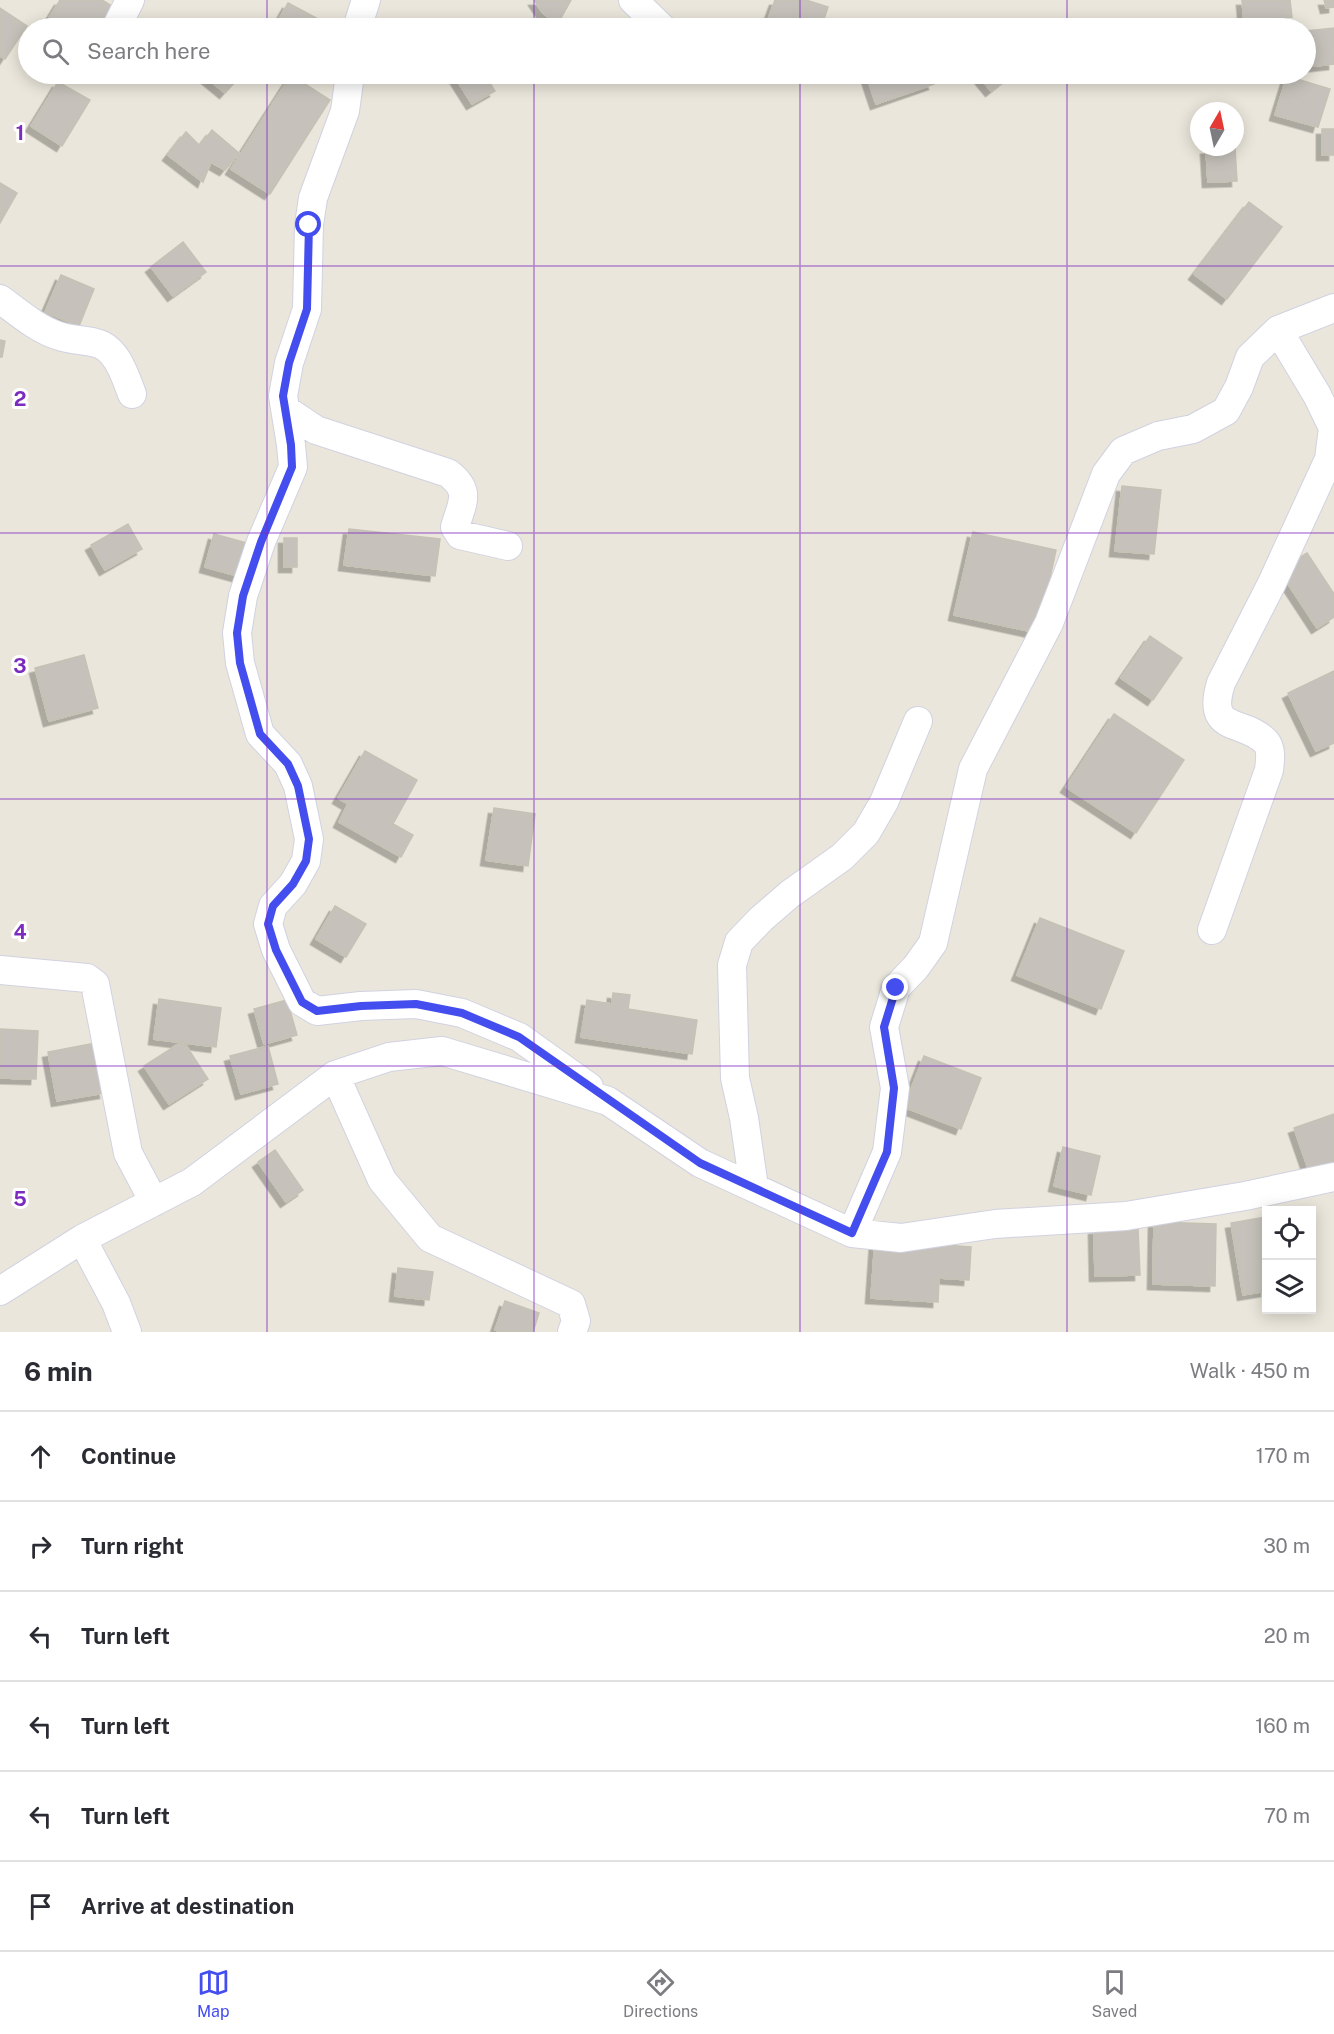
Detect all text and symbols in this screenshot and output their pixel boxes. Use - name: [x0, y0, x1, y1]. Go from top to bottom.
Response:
- search box: [18, 18, 1316, 84]
- icon: search: [39, 35, 72, 68]
- text: Search here: [87, 38, 211, 64]
- north arrow: [1190, 102, 1244, 156]
- text: 1: [16, 121, 24, 145]
- route start: [295, 211, 321, 237]
- text: 2: [14, 387, 26, 411]
- text: 3: [13, 654, 27, 678]
- text: 4: [13, 920, 27, 944]
- route end: [882, 974, 908, 1000]
- text: 5: [13, 1187, 27, 1211]
- map controls: [1262, 1206, 1316, 1314]
- button: locate: [1262, 1206, 1316, 1260]
- button: layers: [1262, 1260, 1316, 1314]
- text: 6 min: [24, 1356, 93, 1387]
- text: Walk · 450 m: [1190, 1359, 1310, 1383]
- icon: ahead: [24, 1440, 57, 1473]
- text: Continue: [81, 1443, 176, 1469]
- text: 170 m: [1256, 1444, 1310, 1468]
- icon: right: [24, 1530, 57, 1563]
- text: Turn right: [81, 1533, 184, 1559]
- text: 30 m: [1263, 1534, 1310, 1558]
- icon: left: [24, 1620, 57, 1653]
- text: Turn left: [81, 1623, 170, 1649]
- text: 20 m: [1264, 1624, 1310, 1648]
- icon: left: [24, 1710, 57, 1743]
- text: Turn left: [81, 1713, 170, 1739]
- text: 160 m: [1255, 1714, 1310, 1738]
- icon: left: [24, 1800, 57, 1833]
- text: Turn left: [81, 1803, 170, 1829]
- text: 70 m: [1264, 1804, 1310, 1828]
- icon: arrive: [24, 1890, 57, 1923]
- text: Arrive at destination: [81, 1893, 294, 1919]
- tab: Map: [197, 1966, 230, 2021]
- tab: Directions: [623, 1966, 698, 2021]
- tab: Saved: [1092, 1966, 1137, 2021]

